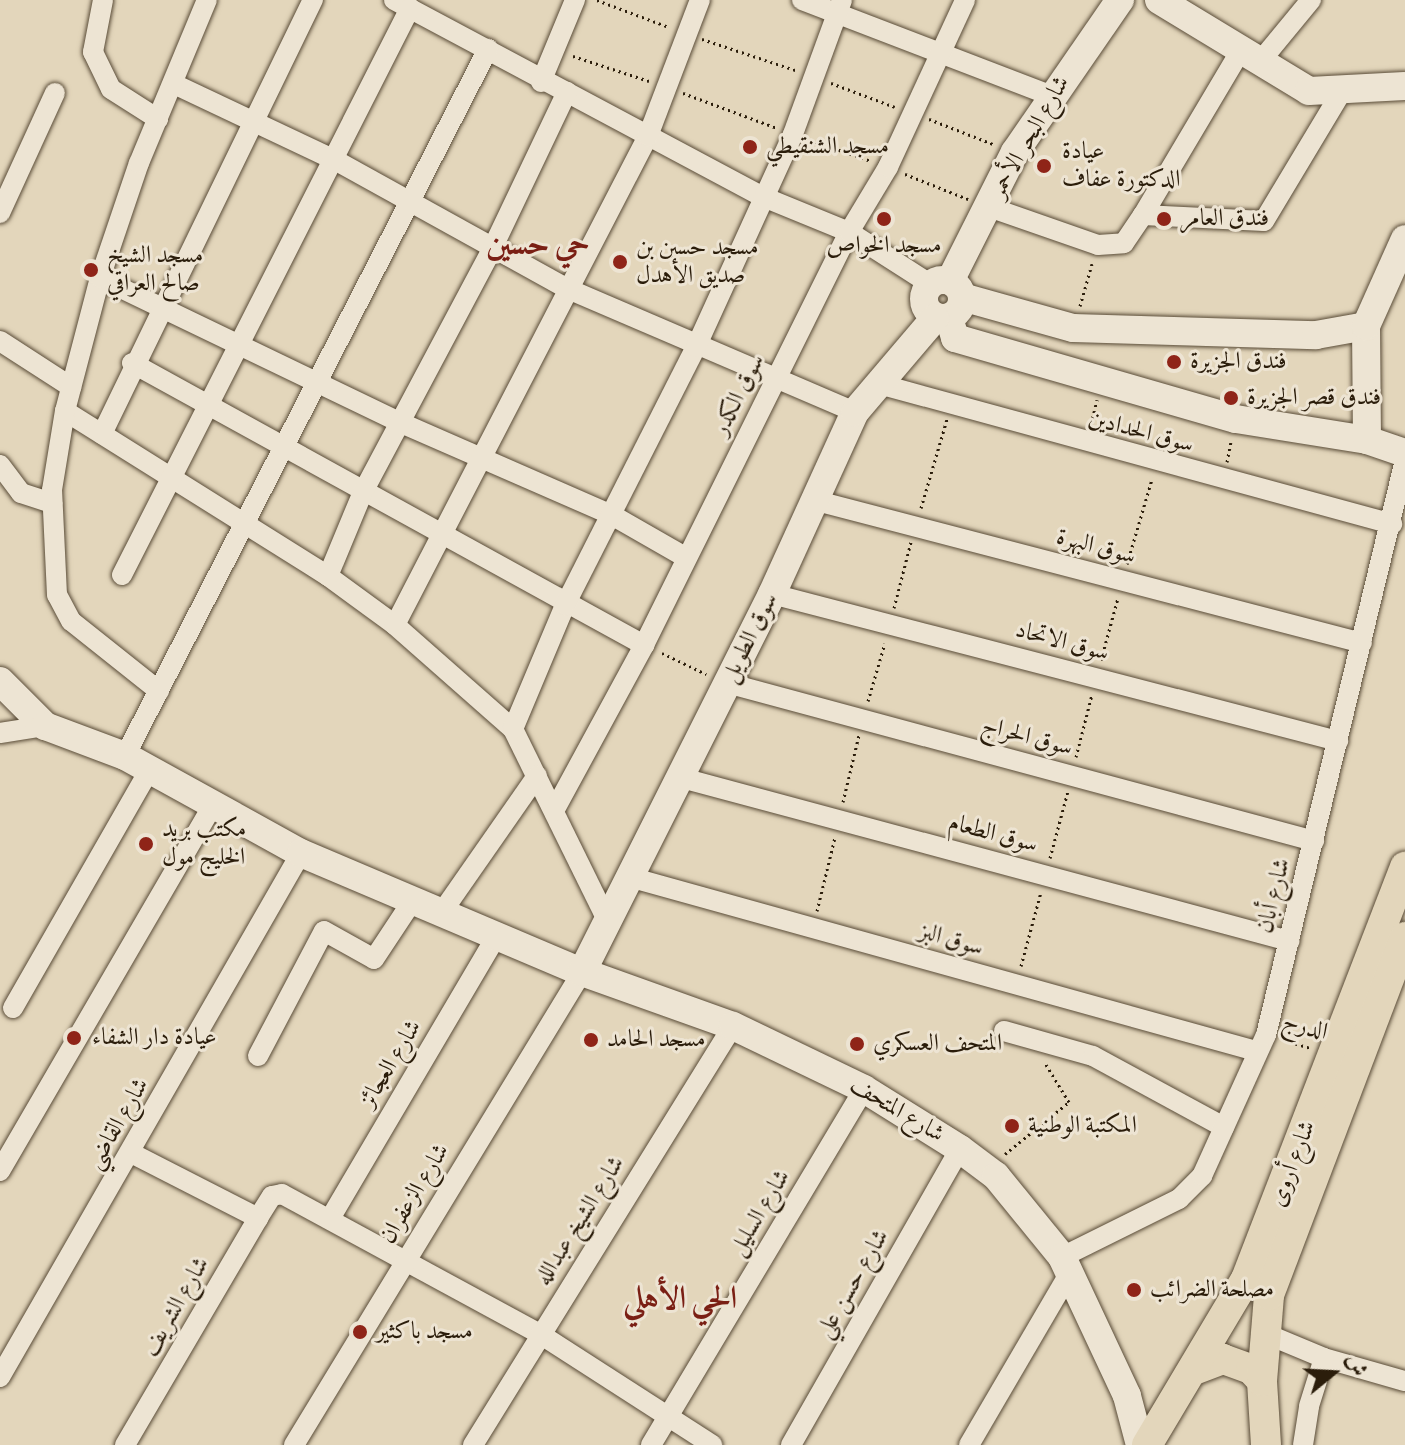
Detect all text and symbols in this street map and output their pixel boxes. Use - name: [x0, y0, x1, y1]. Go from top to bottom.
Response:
- street label: شارع البحر الأحمر: [984, 71, 1076, 203]
- place label: مسجد الشنقيطي: [766, 133, 889, 161]
- marker: مسجد الشنقيطي: [741, 138, 759, 156]
- place label: عيادة الدكتورة عفاف: [1062, 138, 1181, 194]
- marker: عيادة الدكتورة عفاف: [1033, 155, 1055, 177]
- place label: فندق العامر: [1180, 205, 1269, 233]
- marker: مسجد الخواص: [875, 210, 893, 228]
- marker: فندق العامر: [1155, 210, 1173, 228]
- district label: حي حسين: [486, 225, 590, 263]
- place label: مسجد الخواص: [827, 232, 941, 260]
- place label: مسجد حسين بن صديق الأهدل: [636, 234, 758, 290]
- place label: مسجد الشيخ صالح العراقي: [107, 242, 203, 298]
- marker: مسجد حسين بن صديق الأهدل: [611, 253, 629, 271]
- marker: مسجد الشيخ صالح العراقي: [82, 261, 100, 279]
- place label: فندق الجزيرة: [1190, 348, 1287, 376]
- street label: سوق الكدر: [706, 349, 772, 441]
- marker: فندق الجزيرة: [1165, 353, 1183, 371]
- place label: فندق قصر الجزيرة: [1247, 384, 1381, 412]
- marker: فندق قصر الجزيرة: [1222, 389, 1240, 407]
- street label: سوق الحدادين: [1085, 404, 1197, 460]
- street label: سوق البهرة: [1053, 523, 1139, 571]
- street label: سوق الطويل: [715, 588, 785, 688]
- street label: سوق الاتحاد: [1012, 616, 1112, 668]
- street label: سوق الحراج: [978, 711, 1076, 763]
- street label: سوق الطعام: [945, 808, 1041, 860]
- place label: مكتب بريد الخليج مول: [162, 816, 246, 872]
- marker: مكتب بريد الخليج مول: [137, 835, 155, 853]
- street label: شارع أبان: [1251, 856, 1297, 936]
- street label: سوق البز: [915, 917, 987, 963]
- street label: الدرج: [1279, 1007, 1331, 1047]
- street label: شارع العجائز: [354, 1015, 428, 1113]
- place label: عيادة دار الشفاء: [92, 1024, 217, 1052]
- place label: مسجد الحامد: [607, 1026, 706, 1054]
- marker: عيادة دار الشفاء: [63, 1027, 85, 1049]
- place label: المتحف العسكري: [873, 1030, 1002, 1058]
- marker: مسجد الحامد: [582, 1031, 600, 1049]
- marker: المتحف العسكري: [848, 1035, 866, 1053]
- street label: شارع المتحف: [845, 1071, 949, 1149]
- street label: شارع القاضي: [80, 1073, 156, 1175]
- place label: المكتبة الوطنية: [1028, 1112, 1137, 1140]
- marker: المكتبة الوطنية: [1003, 1117, 1021, 1135]
- street label: شارع أروى: [1263, 1117, 1323, 1211]
- street label: شارع الزعفران: [374, 1139, 456, 1249]
- street label: شارع الشيخ عبدالله: [529, 1151, 631, 1291]
- street label: شارع السليل: [723, 1165, 797, 1261]
- street label: شارع حسن علي: [810, 1224, 896, 1344]
- street label: شارع الشريف: [136, 1252, 216, 1362]
- place label: مصلحة الضرائب: [1150, 1276, 1274, 1304]
- district label: الحي الأهلي: [623, 1279, 737, 1317]
- marker: مصلحة الضرائب: [1125, 1281, 1143, 1299]
- place label: مسجد باكثير: [376, 1318, 473, 1346]
- marker: مسجد باكثير: [351, 1323, 369, 1341]
- north arrow: [1293, 1333, 1373, 1413]
- text: ش: [1340, 1351, 1373, 1380]

